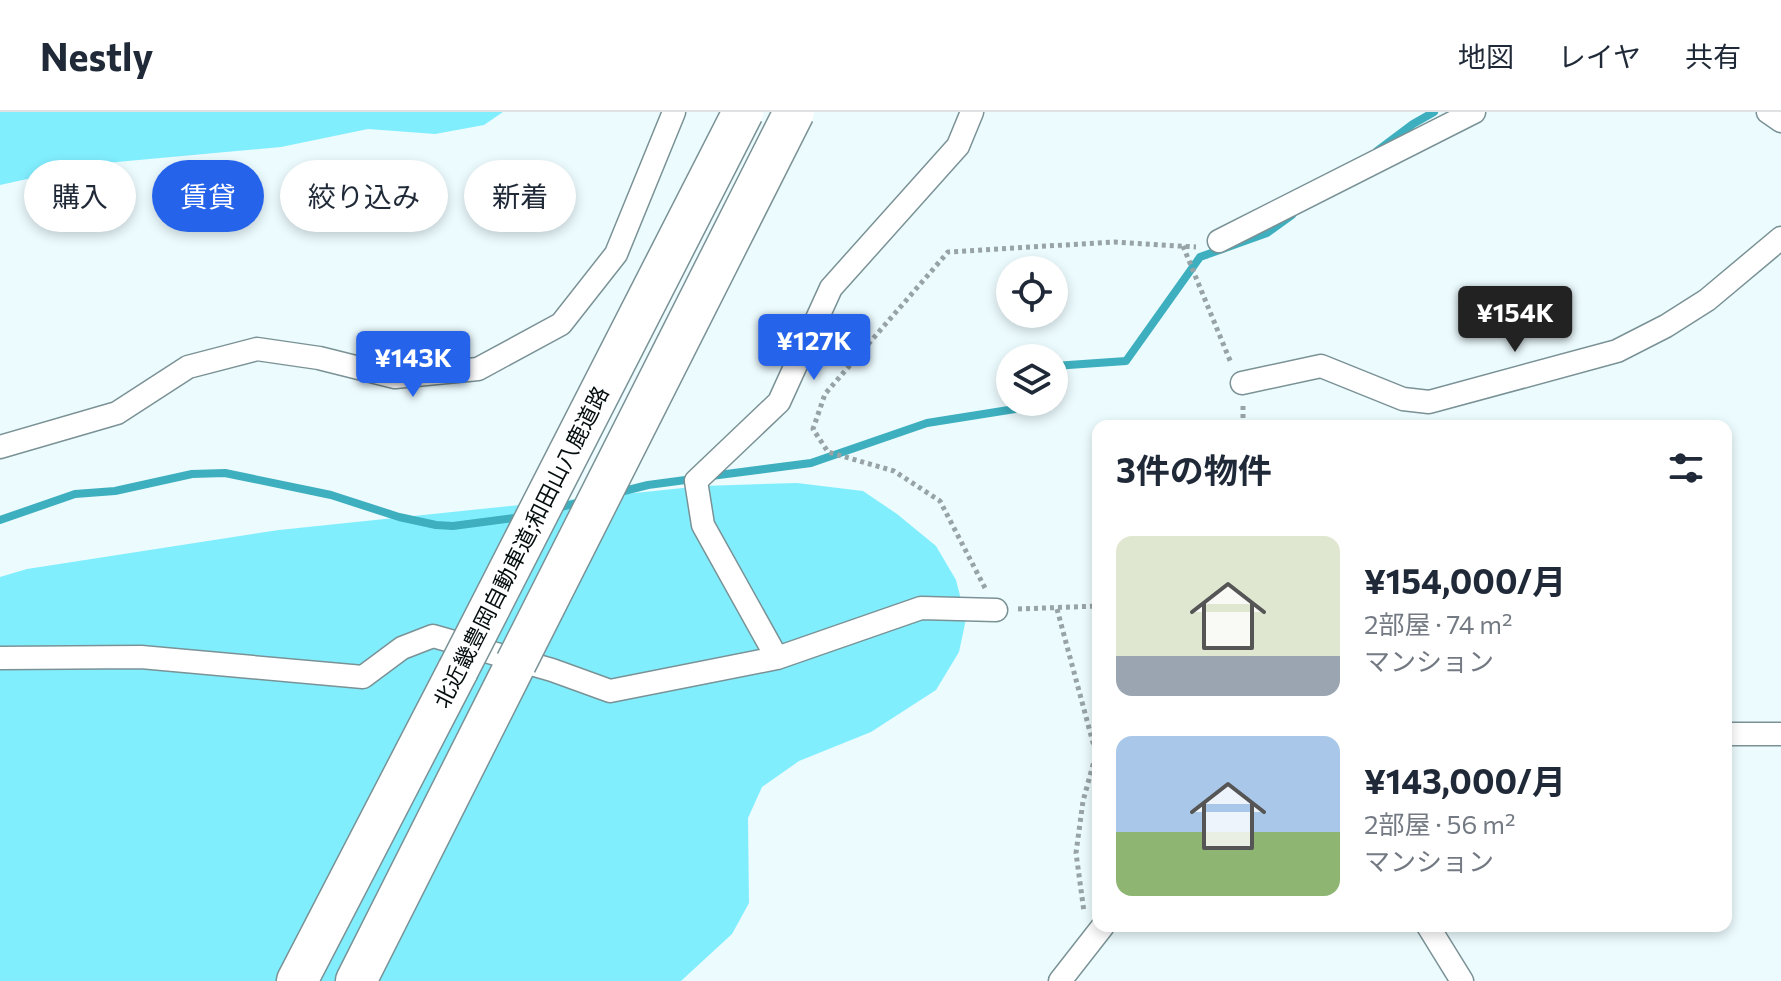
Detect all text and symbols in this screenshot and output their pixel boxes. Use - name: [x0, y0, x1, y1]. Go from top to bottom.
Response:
- text: Nestly: [40, 32, 153, 79]
- text: 地図: [1458, 39, 1514, 73]
- text: レイヤ: [1558, 39, 1641, 73]
- text: 共有: [1685, 39, 1741, 73]
- chip: 購入: [24, 160, 136, 232]
- chip: 賃貸: [152, 160, 264, 232]
- chip: 絞り込み: [280, 160, 448, 232]
- chip: 新着: [464, 160, 576, 232]
- map controls: [996, 256, 1068, 416]
- button: locate: [996, 256, 1068, 328]
- pin: ¥154K: [1459, 286, 1571, 354]
- text: ¥154K: [1476, 296, 1554, 327]
- pin: ¥127K: [758, 314, 870, 382]
- text: ¥127K: [776, 324, 852, 355]
- pin: ¥143K: [357, 331, 469, 399]
- text: ¥143K: [374, 341, 452, 372]
- button: layers: [996, 344, 1068, 416]
- street label: 北近畿豊岡自動車道;和田山八鹿道路: [427, 382, 614, 712]
- icon: filters: [1664, 446, 1708, 490]
- text: 3件の物件: [1116, 448, 1272, 490]
- text: ¥154,000/月: [1364, 559, 1566, 601]
- icon: home: [1180, 568, 1276, 664]
- text: 2部屋 · 74 m²: [1364, 608, 1512, 639]
- text: マンション: [1364, 645, 1494, 676]
- text: ¥143,000/月: [1364, 759, 1566, 801]
- icon: home: [1180, 768, 1276, 864]
- text: 2部屋 · 56 m²: [1364, 808, 1515, 839]
- text: マンション: [1364, 845, 1494, 876]

